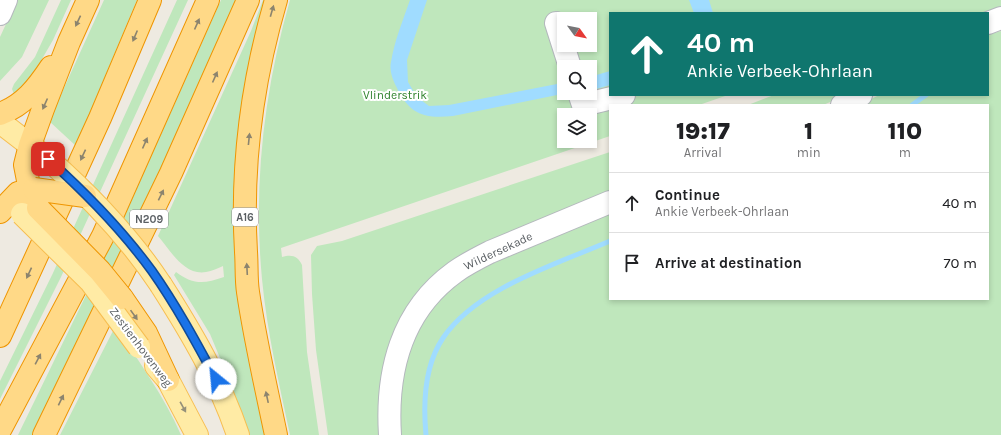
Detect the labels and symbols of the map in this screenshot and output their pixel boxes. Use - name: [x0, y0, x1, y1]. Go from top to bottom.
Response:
- one-way arrow: [269, 5, 275, 17]
- north arrow: [557, 12, 597, 52]
- one-way arrow: [75, 15, 81, 26]
- one-way arrow: [194, 19, 200, 30]
- one-way arrow: [132, 30, 138, 41]
- one-way arrow: [213, 70, 219, 82]
- park label: Vlinderstrik: [363, 88, 427, 102]
- one-way arrow: [42, 99, 48, 110]
- one-way arrow: [245, 133, 252, 145]
- one-way arrow: [142, 137, 148, 149]
- pin: [31, 142, 65, 176]
- one-way arrow: [80, 149, 86, 161]
- one-way arrow: [158, 189, 164, 201]
- road number: A16: [232, 208, 258, 226]
- road number: N209: [130, 210, 168, 228]
- street label: Wildersekade: [461, 229, 535, 273]
- one-way arrow: [243, 263, 250, 275]
- one-way arrow: [26, 268, 32, 279]
- street label: Zestienhovenweg: [107, 304, 176, 390]
- one-way arrow: [130, 310, 138, 321]
- one-way arrow: [35, 353, 41, 365]
- position arrow: [195, 358, 237, 400]
- one-way arrow: [264, 391, 270, 403]
- one-way arrow: [58, 394, 64, 406]
- one-way arrow: [180, 402, 186, 413]

